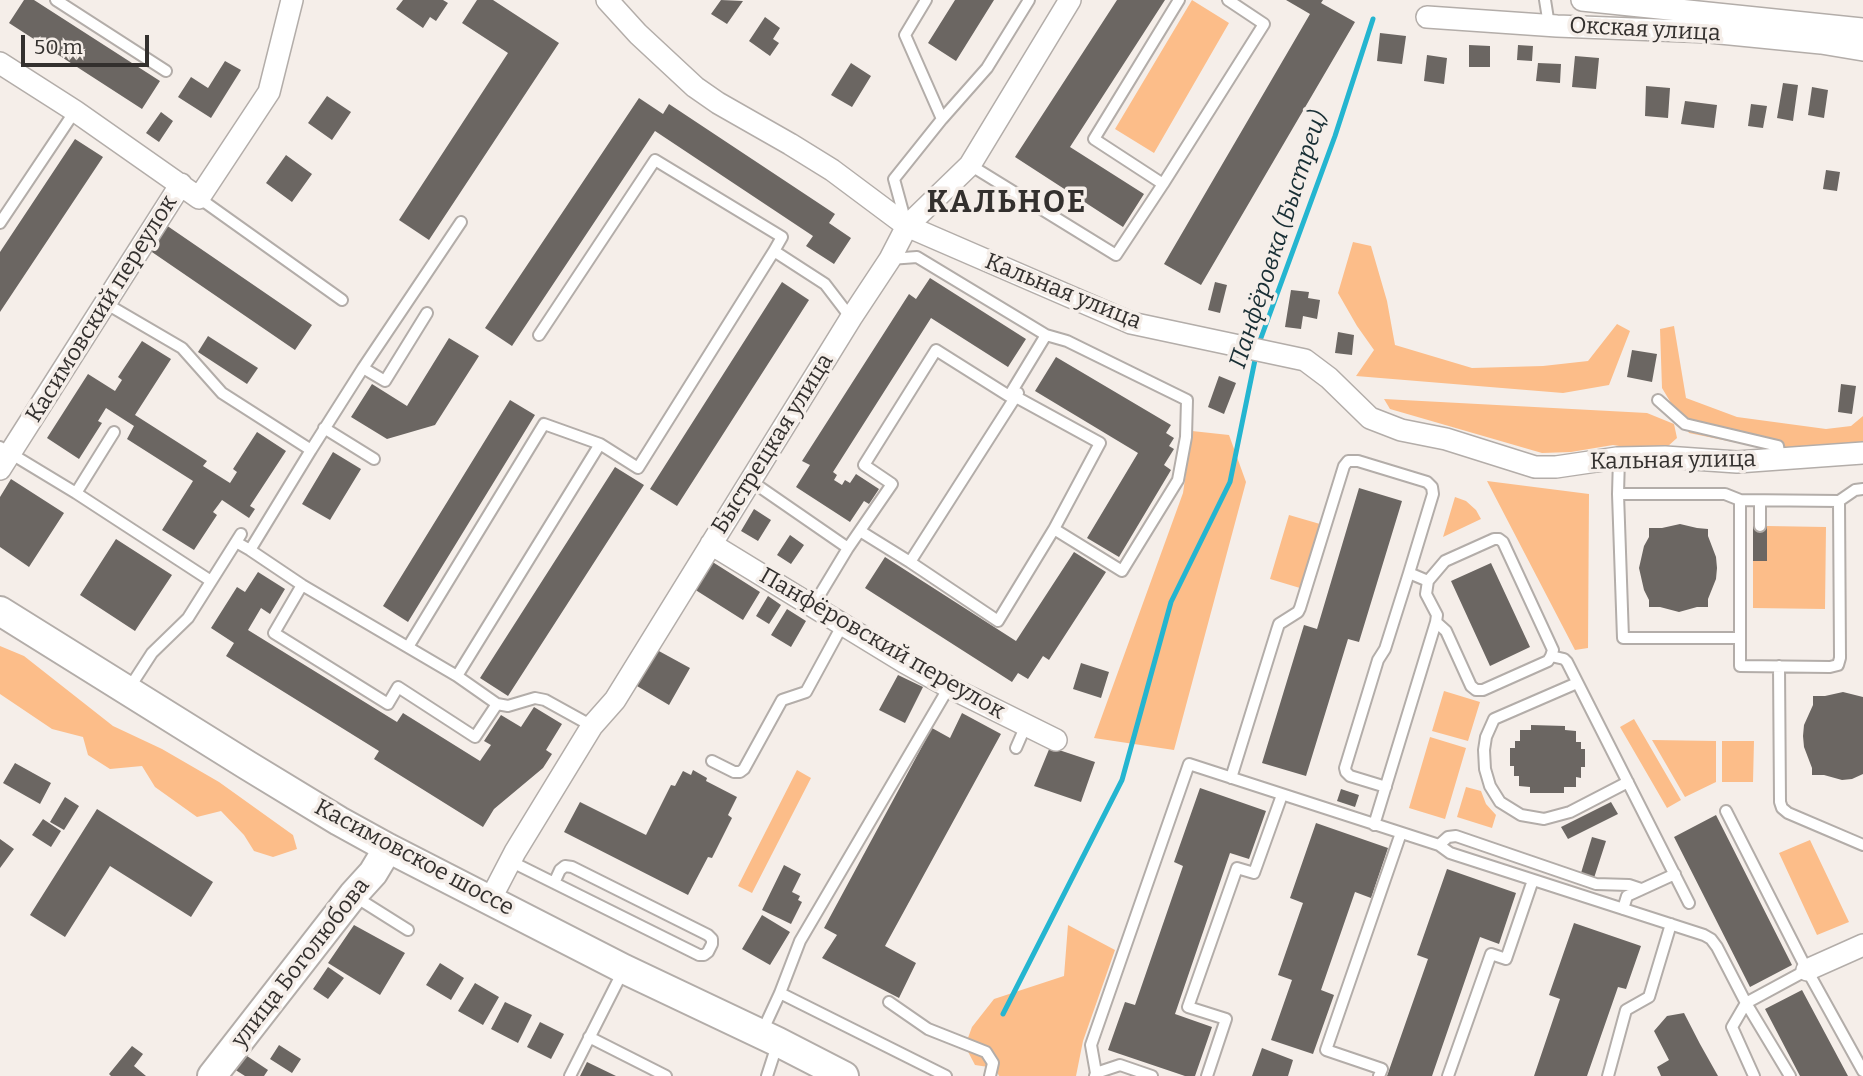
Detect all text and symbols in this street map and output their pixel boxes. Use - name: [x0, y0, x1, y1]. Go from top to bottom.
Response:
- street label: Окская улица: [1569, 12, 1721, 48]
- scale bar: [24, 21, 152, 65]
- text: 50 m: [34, 34, 83, 60]
- water label: Панфёровка (Быстрец): [1224, 108, 1334, 372]
- district label: КАЛЬНОЕ: [928, 186, 1086, 222]
- street label: Касимовский переулок: [21, 190, 183, 428]
- street label: Кальная улица: [981, 248, 1145, 336]
- street label: Быстрецкая улица: [706, 349, 840, 539]
- street label: Кальная улица: [1590, 446, 1756, 476]
- street label: Панфёровский переулок: [754, 562, 1010, 726]
- street label: Касимовское шоссе: [310, 794, 518, 922]
- street label: улица Боголюбова: [226, 873, 376, 1053]

